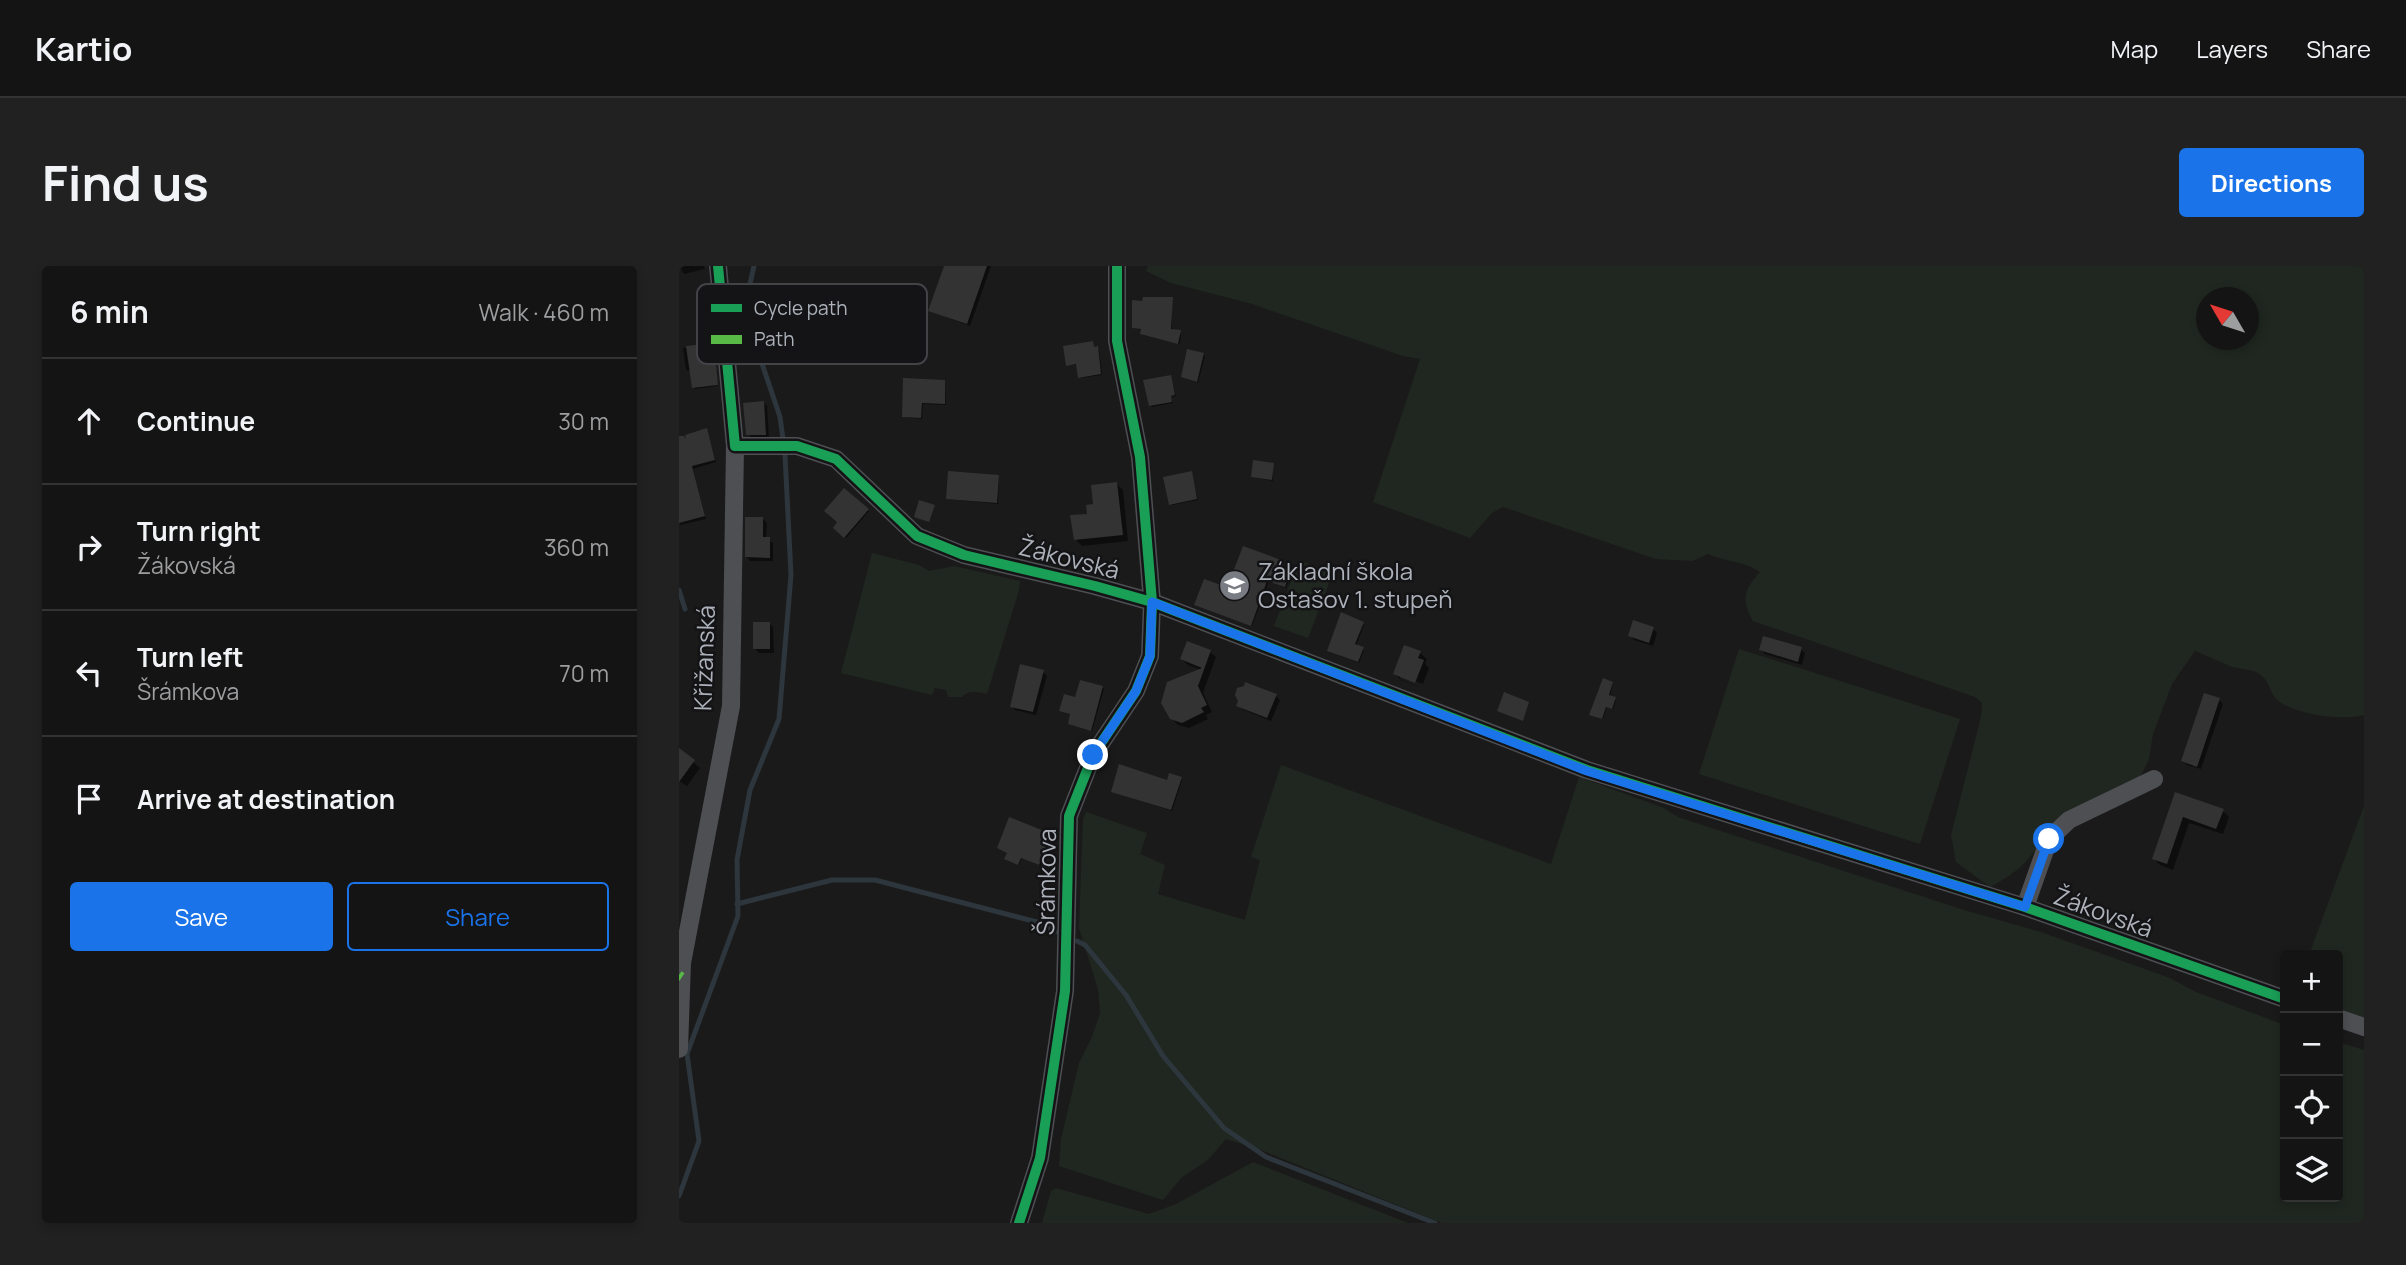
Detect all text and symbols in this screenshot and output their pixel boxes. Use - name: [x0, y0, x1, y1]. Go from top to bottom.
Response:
- text: Kartio: [35, 26, 132, 71]
- text: Map: [2111, 32, 2158, 65]
- text: Layers: [2196, 32, 2268, 65]
- text: Share: [2306, 32, 2371, 65]
- button: Directions: [2179, 148, 2364, 217]
- text: Find us: [42, 149, 209, 216]
- legend: [697, 284, 927, 364]
- north arrow: [2196, 287, 2259, 350]
- text: 6 min: [70, 291, 149, 332]
- text: Cycle path: [754, 295, 848, 321]
- text: Walk · 460 m: [479, 296, 609, 328]
- text: Path: [754, 326, 794, 352]
- icon: ahead: [70, 402, 108, 440]
- text: Continue: [137, 403, 255, 439]
- text: 30 m: [558, 405, 609, 437]
- text: Turn right: [137, 513, 261, 549]
- icon: right: [70, 528, 108, 566]
- street label: Žákovská: [1015, 529, 1123, 586]
- text: 360 m: [544, 531, 609, 563]
- text: Žákovská: [137, 549, 236, 581]
- place label: Základní škola Ostašov 1. stupeň: [1258, 554, 1452, 615]
- school or university icon: Základní škola Ostašov 1. stupeň: [1218, 569, 1252, 603]
- street label: Křižanská: [685, 604, 722, 711]
- text: Turn left: [137, 639, 244, 675]
- icon: left: [70, 654, 108, 692]
- text: 70 m: [559, 657, 609, 689]
- text: Šrámkova: [137, 675, 239, 707]
- route end: [1077, 739, 1108, 770]
- icon: arrive: [70, 780, 108, 818]
- text: Arrive at destination: [137, 781, 395, 817]
- route start: [2033, 823, 2064, 854]
- street label: Šrámkova: [1028, 828, 1063, 936]
- street label: Žákovská: [2049, 878, 2158, 945]
- button: Save: [70, 882, 333, 951]
- button: Share: [347, 882, 609, 951]
- map controls: [2280, 950, 2343, 1202]
- button: +: [2280, 950, 2343, 1013]
- button: −: [2280, 1013, 2343, 1076]
- button: locate: [2280, 1076, 2343, 1139]
- button: layers: [2280, 1139, 2343, 1202]

